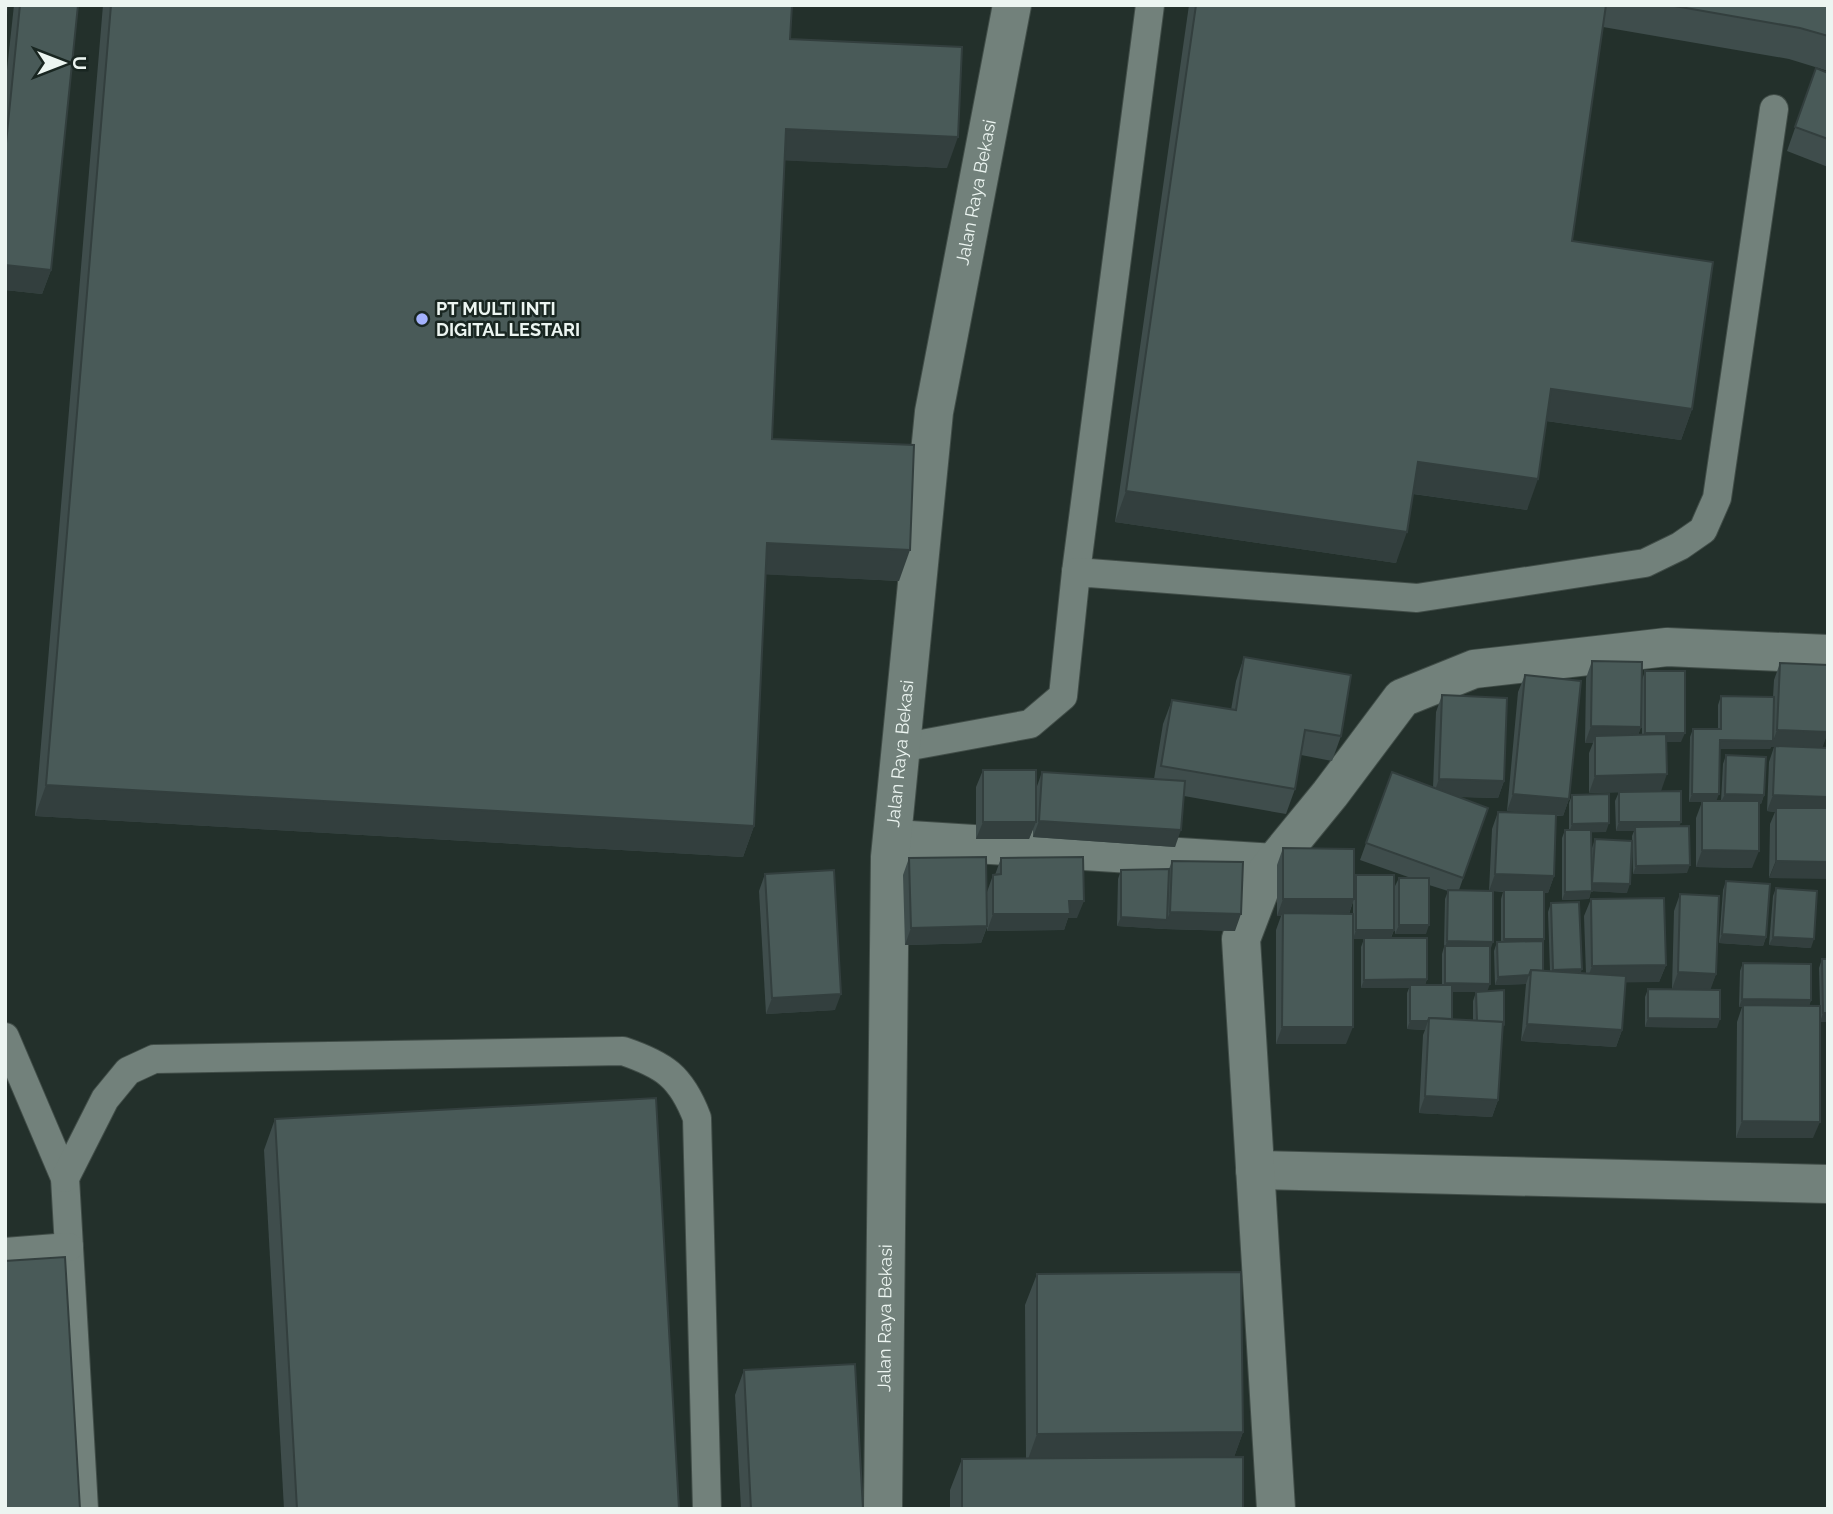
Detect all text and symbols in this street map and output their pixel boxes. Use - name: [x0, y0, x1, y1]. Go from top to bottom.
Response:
- north arrow: [28, 28, 98, 98]
- text: U: [69, 56, 91, 70]
- street label: Jalan Raya Bekasi: [951, 118, 1000, 267]
- place label: PT MULTI INTI DIGITAL LESTARI: [436, 298, 580, 340]
- marker: PT MULTI INTI DIGITAL LESTARI: [414, 311, 430, 327]
- street label: Jalan Raya Bekasi: [882, 679, 917, 828]
- street label: Jalan Raya Bekasi: [873, 1244, 896, 1392]

